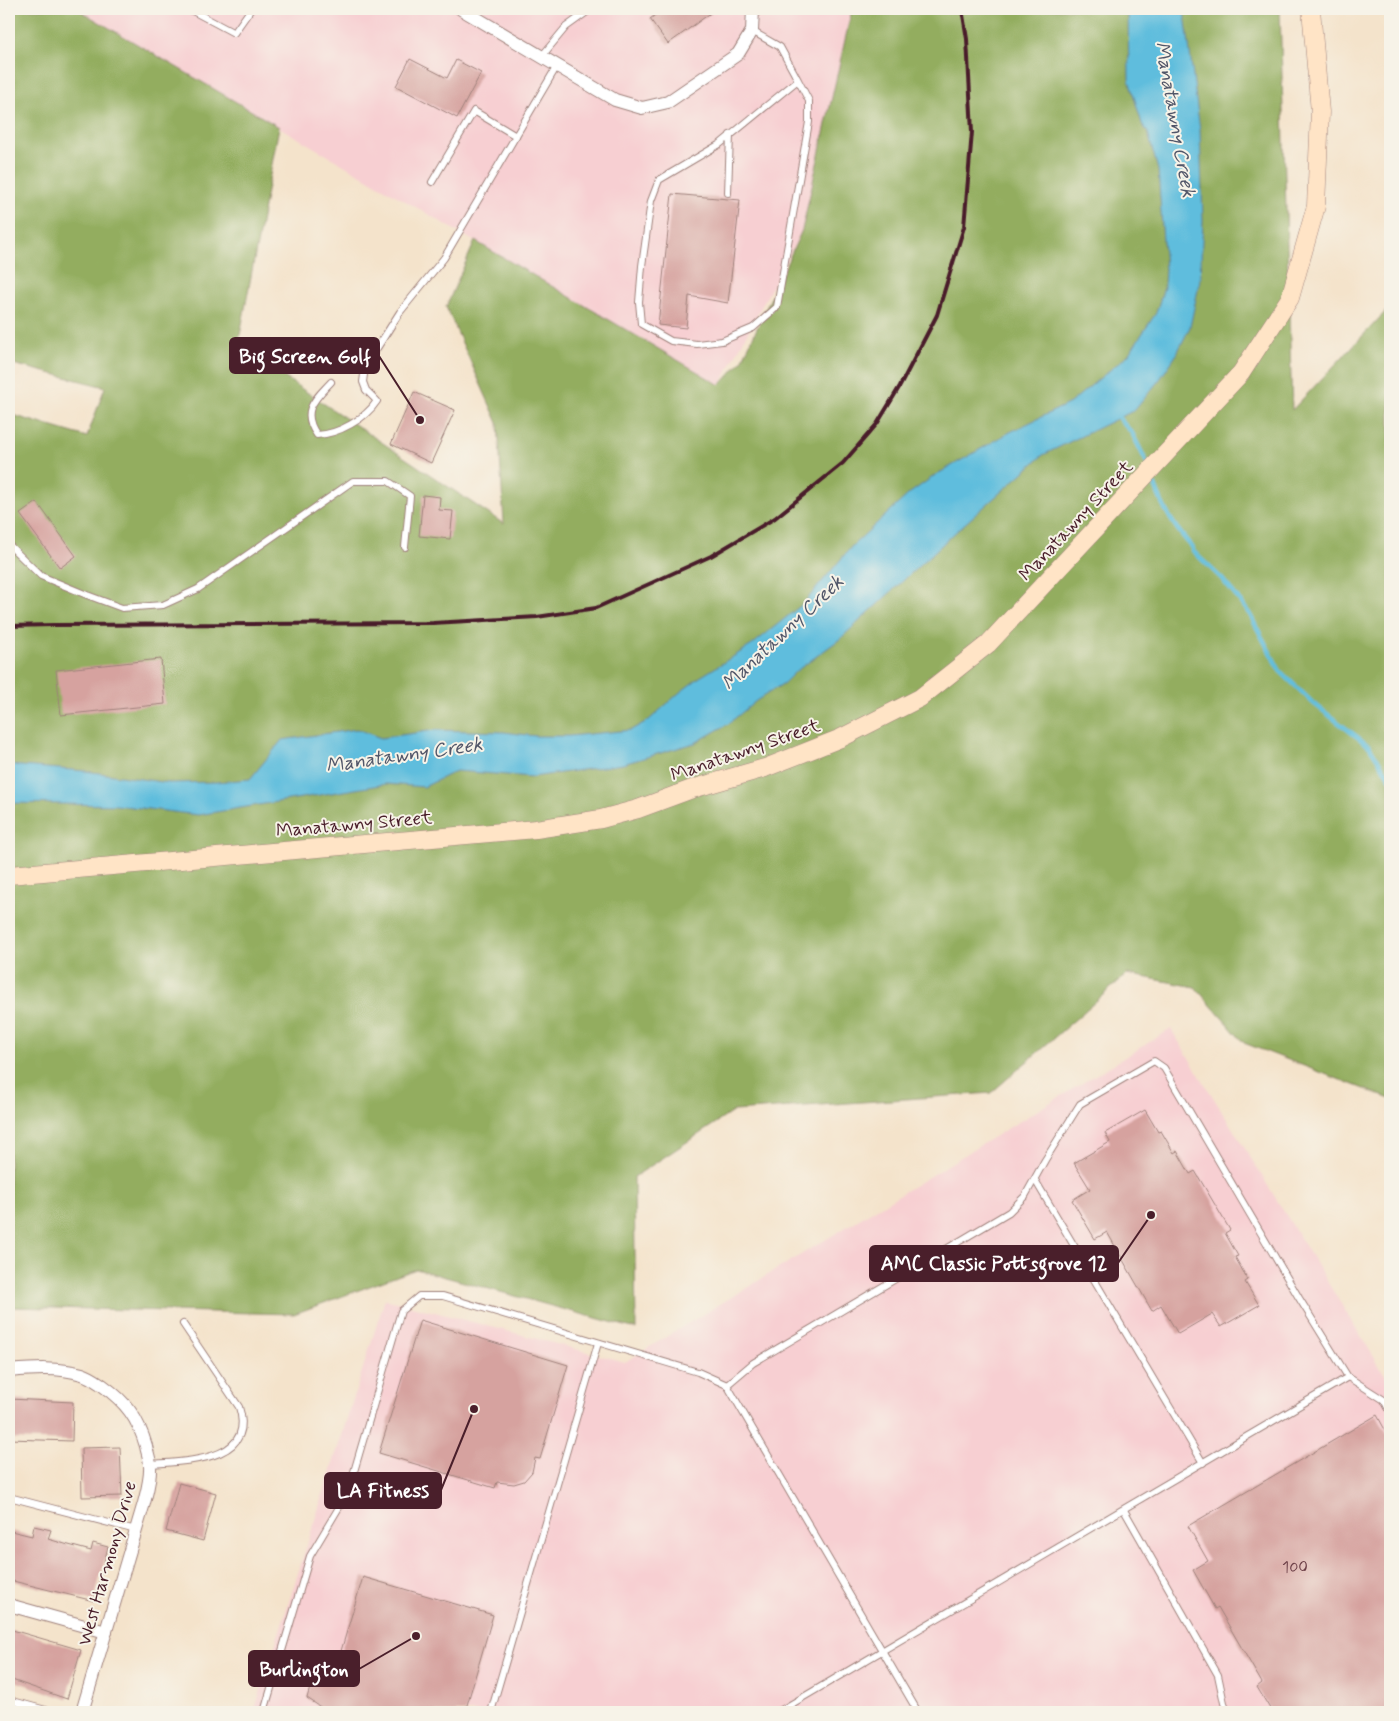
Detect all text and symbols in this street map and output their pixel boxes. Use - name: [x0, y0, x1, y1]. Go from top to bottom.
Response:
- water label: Manatawny Creek: [1148, 39, 1202, 199]
- callout: Big Screen Golf: [230, 338, 379, 373]
- text: Big Screen Golf: [239, 344, 371, 373]
- street label: Manatawny Street: [1013, 455, 1139, 587]
- water label: Manatawny Creek: [716, 569, 850, 697]
- street label: Manatawny Street: [667, 713, 824, 788]
- water label: Manatawny Creek: [324, 731, 484, 780]
- street label: Manatawny Street: [275, 805, 433, 844]
- callout: AMC Classic Pottsgrove 12: [870, 1246, 1118, 1281]
- text: AMC Classic Pottsgrove 12: [881, 1251, 1107, 1280]
- callout: LA Fitness: [325, 1473, 441, 1508]
- street label: West Harmony Drive: [72, 1478, 143, 1649]
- text: LA Fitness: [337, 1478, 429, 1505]
- house number: 100: [1282, 1557, 1308, 1578]
- callout: Burlington: [249, 1651, 359, 1686]
- text: Burlington: [259, 1657, 349, 1686]

